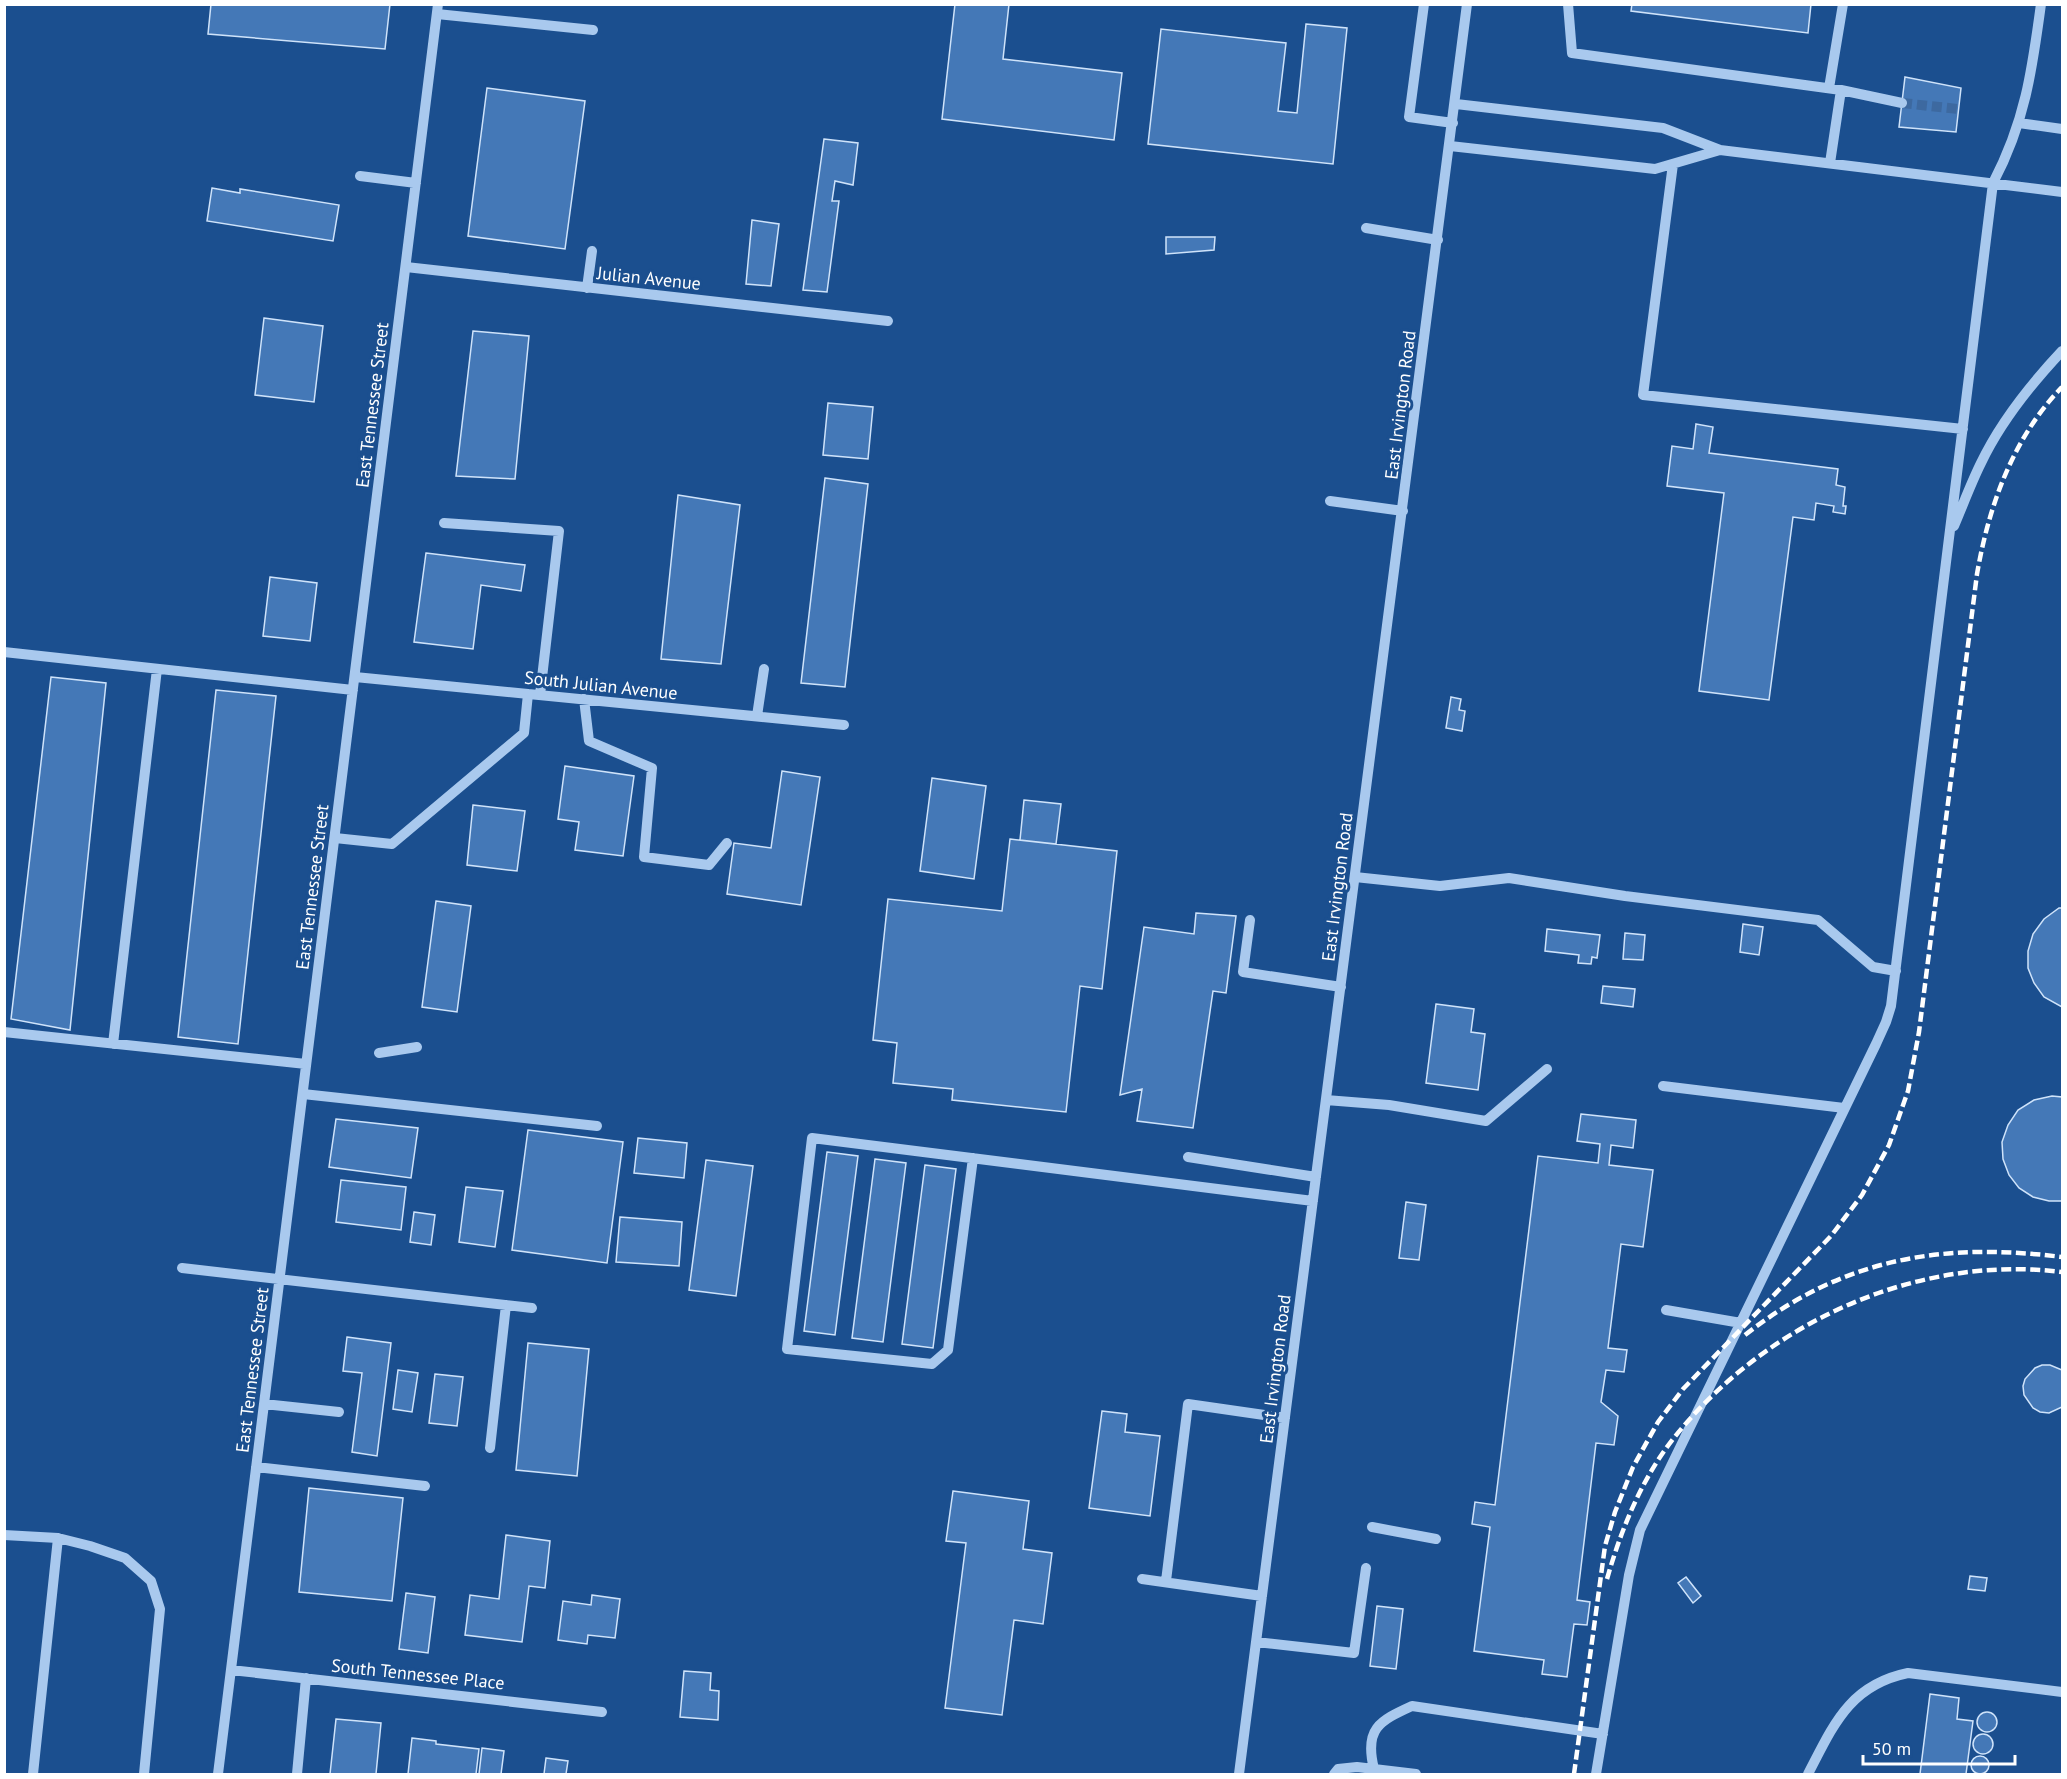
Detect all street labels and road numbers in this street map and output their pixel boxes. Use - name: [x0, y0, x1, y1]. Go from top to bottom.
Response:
- street label: Julian Avenue: [595, 261, 702, 295]
- street label: East Tennessee Street: [350, 321, 394, 489]
- street label: East Irvington Road: [1379, 329, 1421, 481]
- street label: South Julian Avenue: [523, 666, 679, 704]
- street label: East Tennessee Street: [290, 803, 334, 971]
- street label: East Irvington Road: [1316, 811, 1358, 963]
- street label: East Tennessee Street: [230, 1286, 274, 1454]
- street label: East Irvington Road: [1254, 1293, 1296, 1445]
- street label: South Tennessee Place: [330, 1653, 506, 1695]

